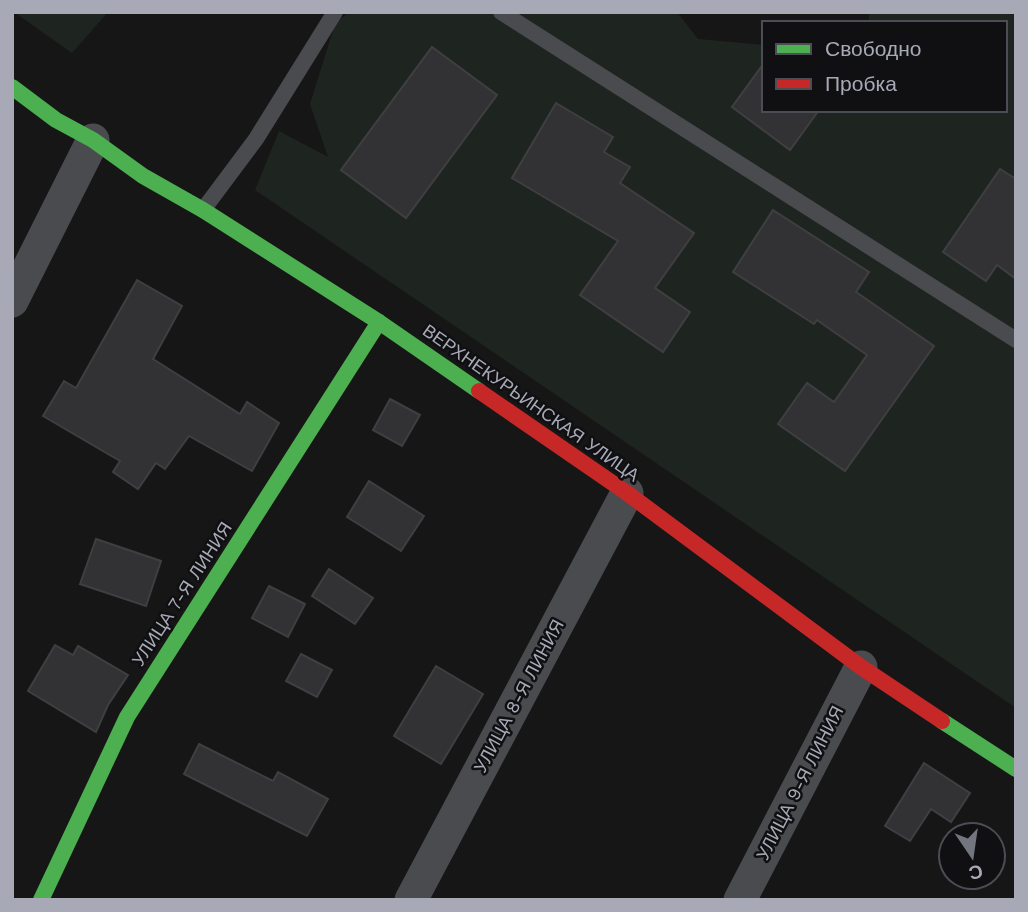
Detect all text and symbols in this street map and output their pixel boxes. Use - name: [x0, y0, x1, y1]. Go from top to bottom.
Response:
- legend: [762, 21, 1007, 112]
- text: Свободно: [825, 36, 922, 61]
- text: Пробка: [825, 71, 897, 96]
- street label: ВЕРХНЕКУРЬИНСКАЯ УЛИЦА: [419, 320, 644, 486]
- street label: УЛИЦА 7-Я ЛИНИЯ: [127, 518, 236, 670]
- street label: УЛИЦА 8-Я ЛИНИЯ: [469, 616, 568, 776]
- street label: УЛИЦА 9-Я ЛИНИЯ: [752, 702, 848, 863]
- north arrow: [937, 821, 1007, 891]
- text: С: [966, 859, 985, 885]

